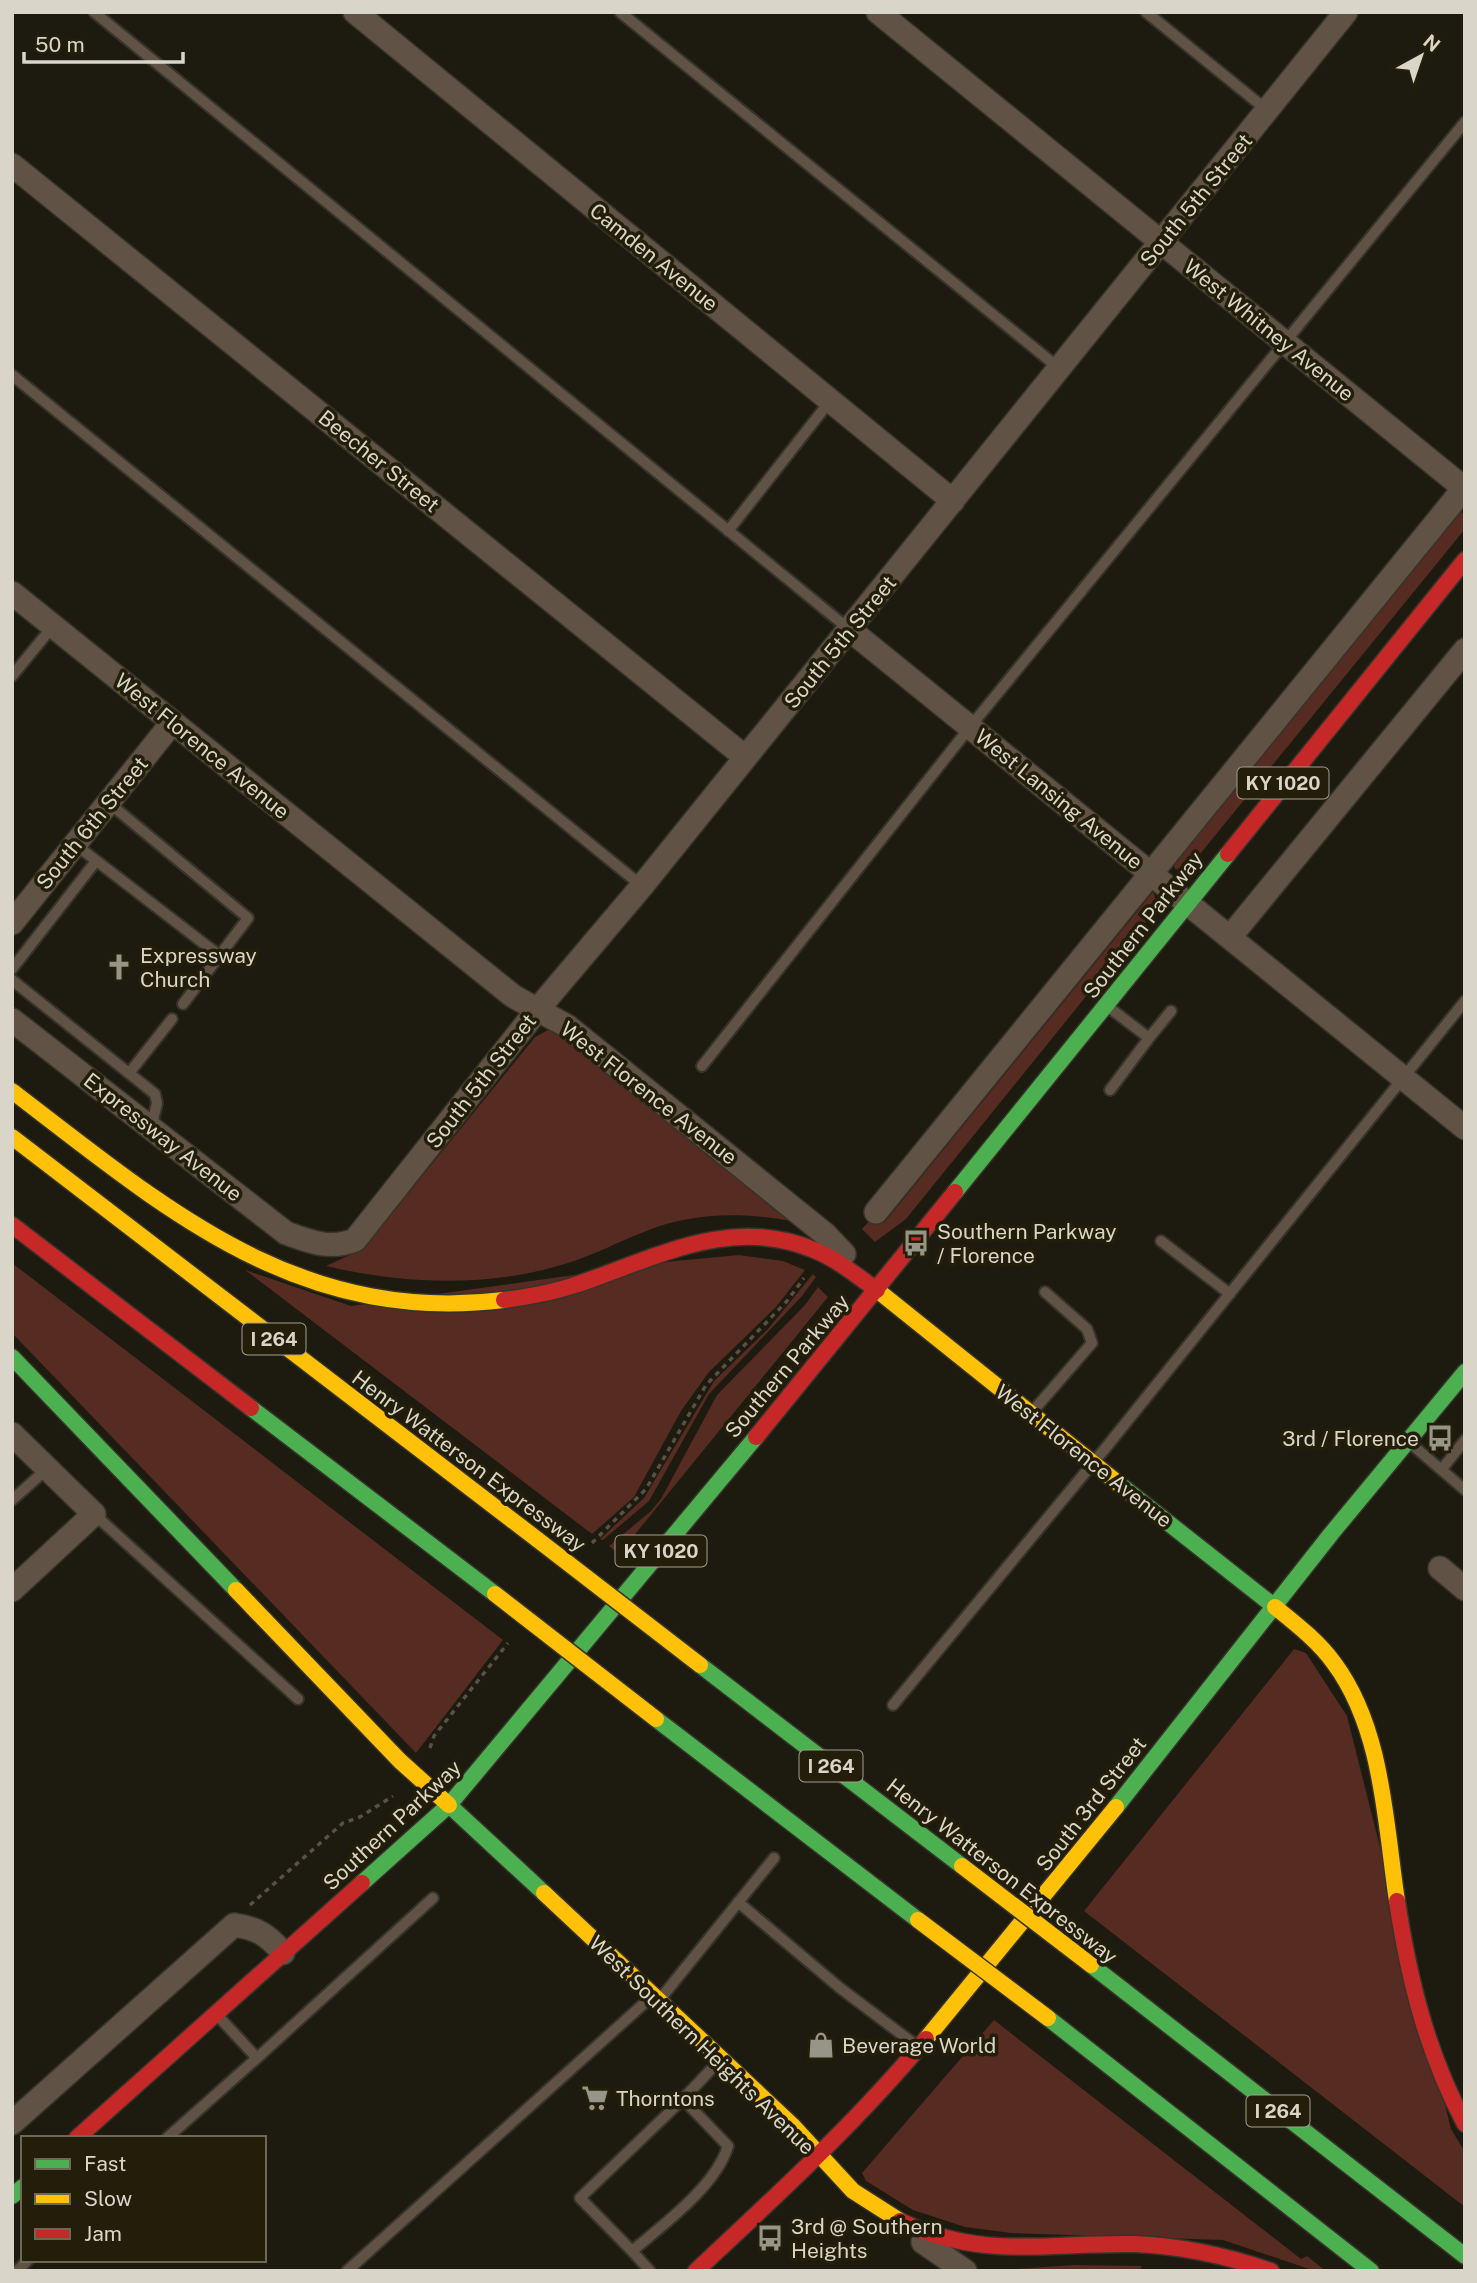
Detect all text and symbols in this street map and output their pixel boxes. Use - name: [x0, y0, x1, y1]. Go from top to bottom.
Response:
- scale bar: [24, 21, 184, 65]
- north arrow: [1386, 21, 1456, 91]
- text: N: [1419, 30, 1445, 56]
- text: 50 m: [35, 32, 85, 57]
- street label: South 5th Street: [1135, 129, 1257, 271]
- street label: Camden Avenue: [585, 198, 723, 316]
- street label: West Whitney Avenue: [1179, 254, 1359, 406]
- street label: Beecher Street: [314, 405, 444, 517]
- street label: South 5th Street: [779, 571, 901, 713]
- street label: West Florence Avenue: [110, 668, 294, 824]
- street label: West Lansing Avenue: [970, 724, 1148, 874]
- street label: South 6th Street: [31, 752, 153, 894]
- road number: KY 1020: [1238, 768, 1328, 798]
- street label: Southern Parkway: [1078, 847, 1208, 1003]
- place label: Expressway Church: [140, 943, 257, 992]
- church icon: Expressway Church: [104, 952, 134, 982]
- street label: South 5th Street: [421, 1009, 541, 1153]
- street label: West Florence Avenue: [556, 1016, 742, 1170]
- street label: Expressway Avenue: [79, 1067, 247, 1207]
- place label: Southern Parkway / Florence: [937, 1219, 1116, 1268]
- bus stop icon: Southern Parkway / Florence: [901, 1228, 931, 1258]
- street label: Southern Parkway: [720, 1289, 854, 1443]
- road number: I 264: [243, 1324, 306, 1354]
- street label: Henry Watterson Expressway: [347, 1365, 591, 1557]
- street label: West Florence Avenue: [991, 1379, 1177, 1533]
- bus stop icon: 3rd / Florence: [1425, 1423, 1455, 1453]
- place label: 3rd / Florence: [1282, 1426, 1419, 1451]
- road number: KY 1020: [616, 1536, 706, 1567]
- street label: South 3rd Street: [1031, 1732, 1151, 1876]
- road number: I 264: [800, 1750, 862, 1782]
- street label: Southern Parkway: [318, 1755, 466, 1895]
- street label: Henry Watterson Expressway: [882, 1773, 1122, 1969]
- street label: West Southern Heights Avenue: [584, 1930, 820, 2160]
- shop icon: Beverage World: [806, 2030, 836, 2060]
- place label: Beverage World: [842, 2033, 996, 2058]
- supermarket icon: Thorntons: [580, 2083, 610, 2113]
- place label: Thorntons: [616, 2086, 715, 2111]
- road number: I 264: [1246, 2096, 1310, 2126]
- legend: [21, 2136, 266, 2262]
- text: Fast: [84, 2151, 126, 2176]
- text: Slow: [84, 2186, 132, 2211]
- place label: 3rd @ Southern Heights: [791, 2214, 943, 2263]
- text: Jam: [84, 2221, 122, 2246]
- bus stop icon: 3rd @ Southern Heights: [755, 2223, 785, 2253]

